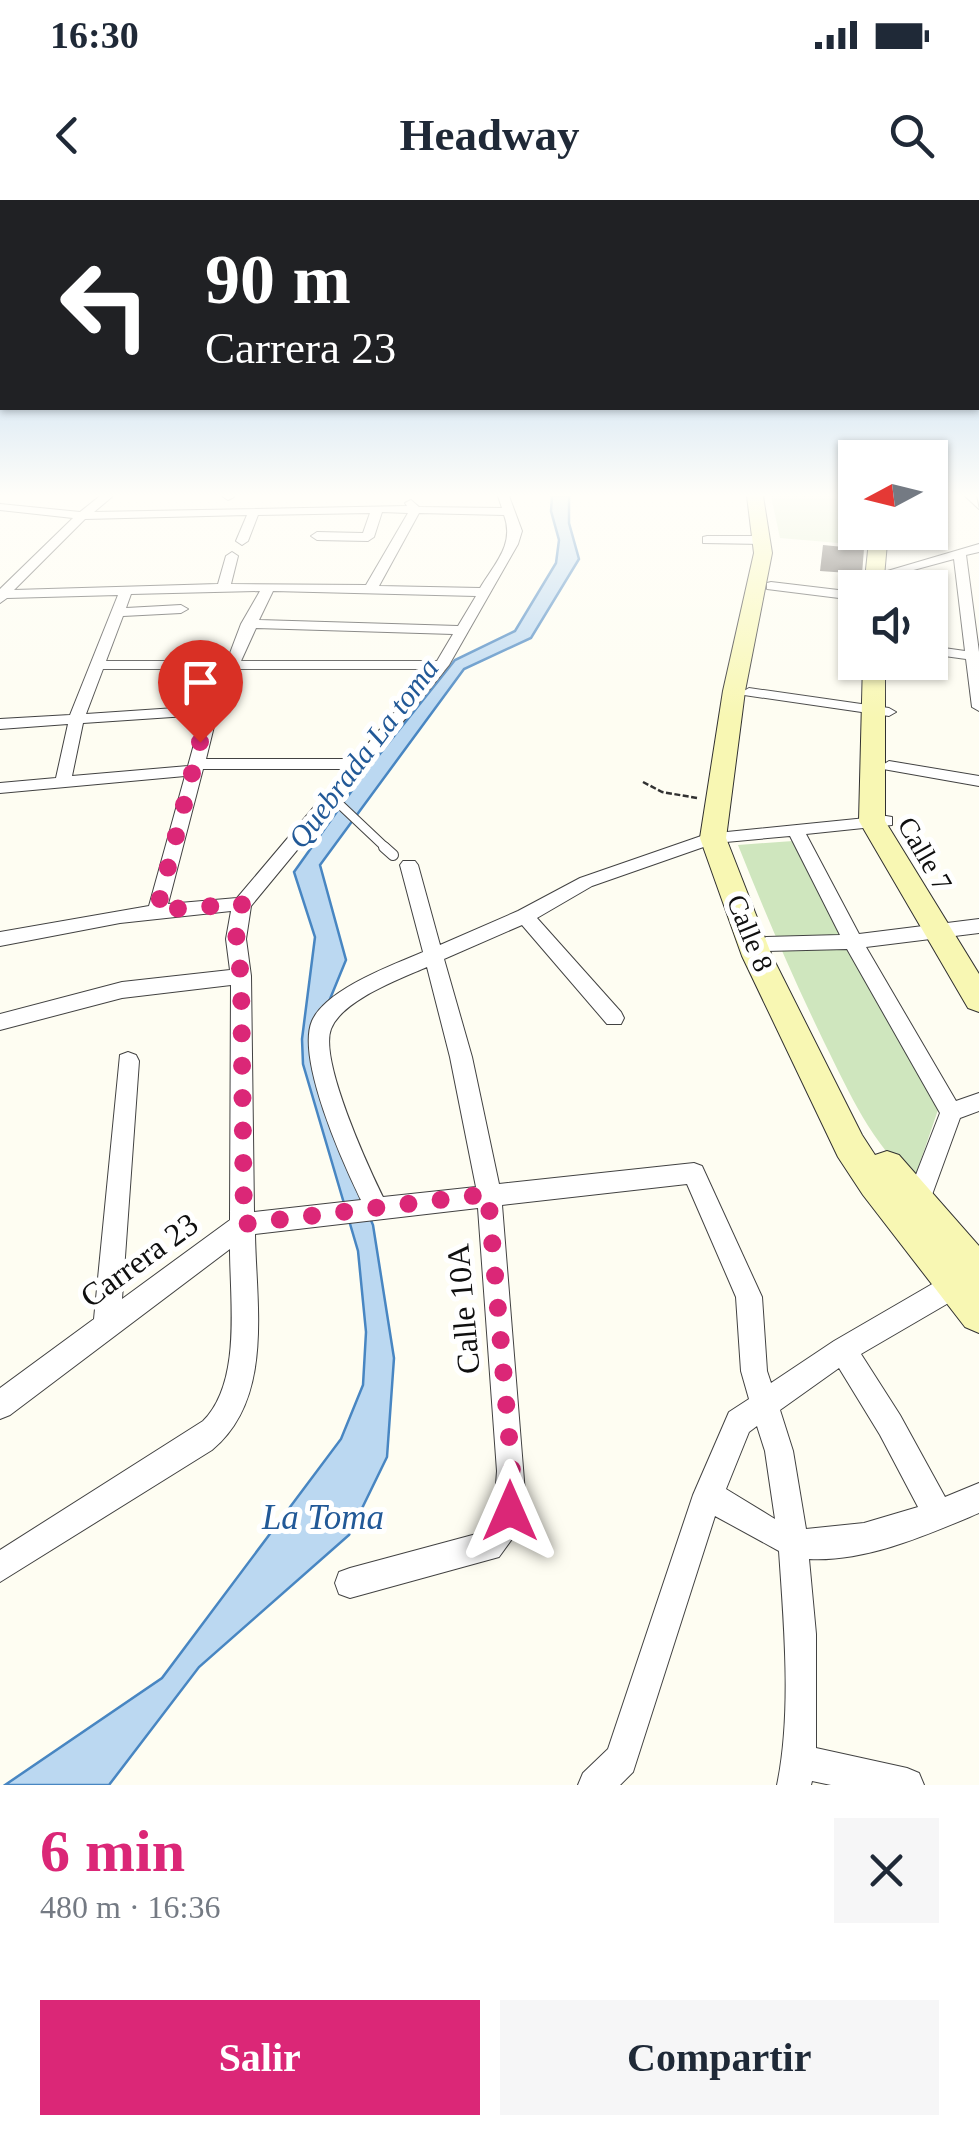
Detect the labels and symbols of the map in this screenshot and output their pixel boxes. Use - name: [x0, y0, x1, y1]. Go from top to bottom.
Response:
- north arrow: [838, 440, 948, 550]
- pin: [158, 640, 243, 743]
- water label: Quebrada La toma: [281, 652, 445, 854]
- street label: Calle 7: [892, 812, 958, 896]
- street label: Calle 8: [721, 890, 779, 976]
- street label: Carrera 23: [73, 1205, 205, 1315]
- street label: Calle 10A: [439, 1242, 487, 1376]
- position arrow: [458, 1459, 562, 1563]
- water label: La Toma: [261, 1498, 384, 1537]

